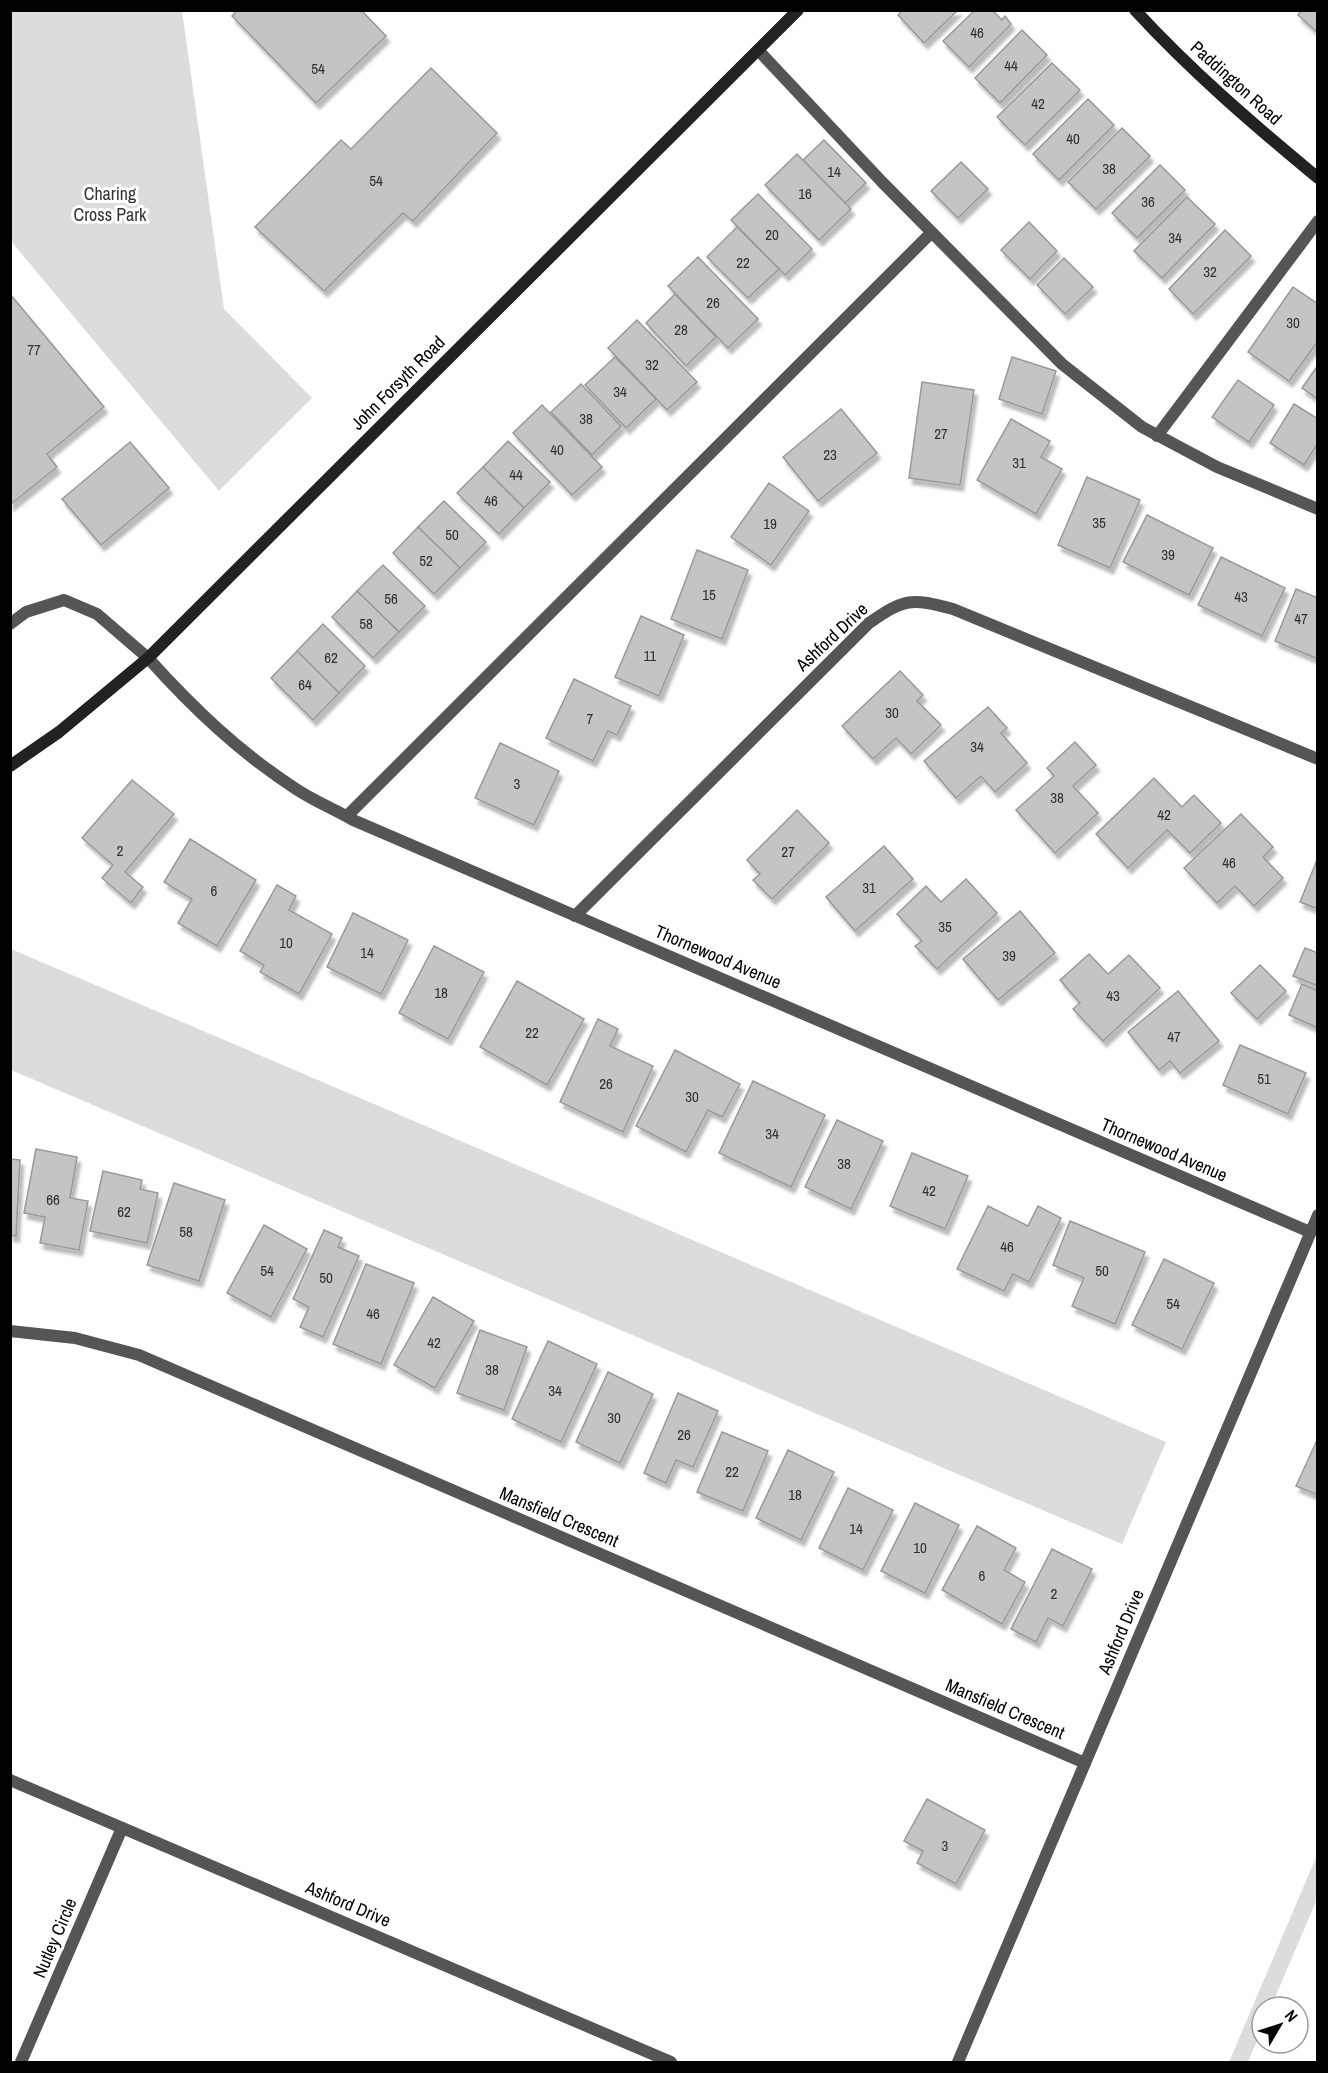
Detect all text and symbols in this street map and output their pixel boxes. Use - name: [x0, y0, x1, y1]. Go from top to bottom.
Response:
- house number: 46: [970, 22, 984, 43]
- street label: Paddington Road: [1185, 35, 1287, 130]
- house number: 44: [1004, 55, 1018, 76]
- house number: 54: [311, 58, 325, 79]
- house number: 42: [1031, 93, 1045, 114]
- house number: 40: [1066, 128, 1080, 149]
- house number: 38: [1102, 158, 1116, 179]
- house number: 14: [827, 161, 841, 182]
- house number: 54: [369, 170, 383, 191]
- park label: Charing Cross Park: [74, 181, 147, 227]
- house number: 16: [798, 183, 812, 204]
- house number: 36: [1141, 191, 1155, 212]
- house number: 20: [765, 224, 779, 245]
- house number: 34: [1168, 227, 1182, 248]
- house number: 22: [736, 252, 750, 273]
- house number: 32: [1203, 261, 1217, 282]
- house number: 26: [706, 292, 720, 313]
- house number: 30: [1286, 312, 1300, 333]
- house number: 28: [674, 319, 688, 340]
- street label: John Forsyth Road: [345, 330, 450, 435]
- house number: 77: [27, 339, 41, 360]
- house number: 32: [645, 354, 659, 375]
- house number: 34: [613, 381, 627, 402]
- house number: 38: [579, 408, 593, 429]
- house number: 27: [934, 423, 948, 444]
- house number: 40: [550, 439, 564, 460]
- house number: 23: [823, 444, 837, 465]
- house number: 31: [1012, 452, 1026, 473]
- house number: 44: [509, 464, 523, 485]
- house number: 46: [484, 490, 498, 511]
- house number: 35: [1092, 512, 1106, 533]
- house number: 19: [763, 513, 777, 534]
- house number: 50: [445, 524, 459, 545]
- house number: 39: [1161, 544, 1175, 565]
- house number: 52: [419, 550, 433, 571]
- house number: 15: [702, 584, 716, 605]
- house number: 43: [1234, 586, 1248, 607]
- house number: 56: [384, 588, 398, 609]
- street label: Ashford Drive: [789, 597, 873, 677]
- house number: 47: [1294, 608, 1308, 629]
- house number: 58: [359, 613, 373, 634]
- house number: 11: [644, 645, 657, 666]
- house number: 62: [324, 647, 338, 668]
- house number: 64: [298, 674, 312, 695]
- house number: 30: [885, 702, 899, 723]
- house number: 7: [587, 708, 594, 729]
- house number: 34: [970, 736, 984, 757]
- house number: 3: [514, 773, 521, 794]
- house number: 38: [1050, 787, 1064, 808]
- house number: 42: [1157, 804, 1171, 825]
- house number: 2: [117, 840, 124, 861]
- house number: 27: [781, 841, 795, 862]
- house number: 46: [1222, 852, 1236, 873]
- house number: 31: [862, 877, 876, 898]
- house number: 6: [211, 880, 218, 901]
- house number: 35: [938, 916, 952, 937]
- street label: Thornewood Avenue: [651, 919, 785, 994]
- house number: 10: [279, 932, 293, 953]
- house number: 14: [360, 942, 374, 963]
- house number: 39: [1002, 945, 1016, 966]
- house number: 18: [434, 982, 448, 1003]
- house number: 43: [1106, 985, 1120, 1006]
- house number: 22: [525, 1022, 539, 1043]
- house number: 47: [1167, 1026, 1181, 1047]
- house number: 51: [1257, 1068, 1271, 1089]
- house number: 26: [599, 1073, 613, 1094]
- house number: 30: [685, 1086, 699, 1107]
- street label: Thornewood Avenue: [1097, 1112, 1231, 1187]
- house number: 34: [765, 1123, 779, 1144]
- house number: 38: [837, 1153, 851, 1174]
- house number: 42: [922, 1180, 936, 1201]
- house number: 66: [46, 1189, 60, 1210]
- house number: 62: [117, 1201, 131, 1222]
- house number: 58: [179, 1221, 193, 1242]
- house number: 46: [1000, 1236, 1014, 1257]
- house number: 54: [260, 1260, 274, 1281]
- house number: 50: [1095, 1260, 1109, 1281]
- house number: 50: [319, 1267, 333, 1288]
- house number: 54: [1166, 1293, 1180, 1314]
- house number: 46: [366, 1303, 380, 1324]
- house number: 42: [427, 1332, 441, 1353]
- house number: 38: [485, 1359, 499, 1380]
- house number: 34: [548, 1380, 562, 1401]
- house number: 30: [607, 1407, 621, 1428]
- house number: 26: [677, 1424, 691, 1445]
- house number: 22: [725, 1461, 739, 1482]
- street label: Mansfield Crescent: [496, 1480, 623, 1553]
- house number: 18: [788, 1484, 802, 1505]
- house number: 14: [849, 1518, 863, 1539]
- house number: 10: [913, 1537, 927, 1558]
- house number: 6: [979, 1565, 986, 1586]
- house number: 2: [1051, 1583, 1058, 1604]
- street label: Ashford Drive: [1091, 1585, 1150, 1679]
- street label: Mansfield Crescent: [942, 1672, 1069, 1745]
- house number: 3: [942, 1835, 949, 1856]
- street label: Ashford Drive: [301, 1874, 395, 1933]
- street label: Nutley Circle: [27, 1894, 83, 1982]
- north arrow: [1250, 1995, 1310, 2055]
- text: N: [1280, 2005, 1303, 2026]

